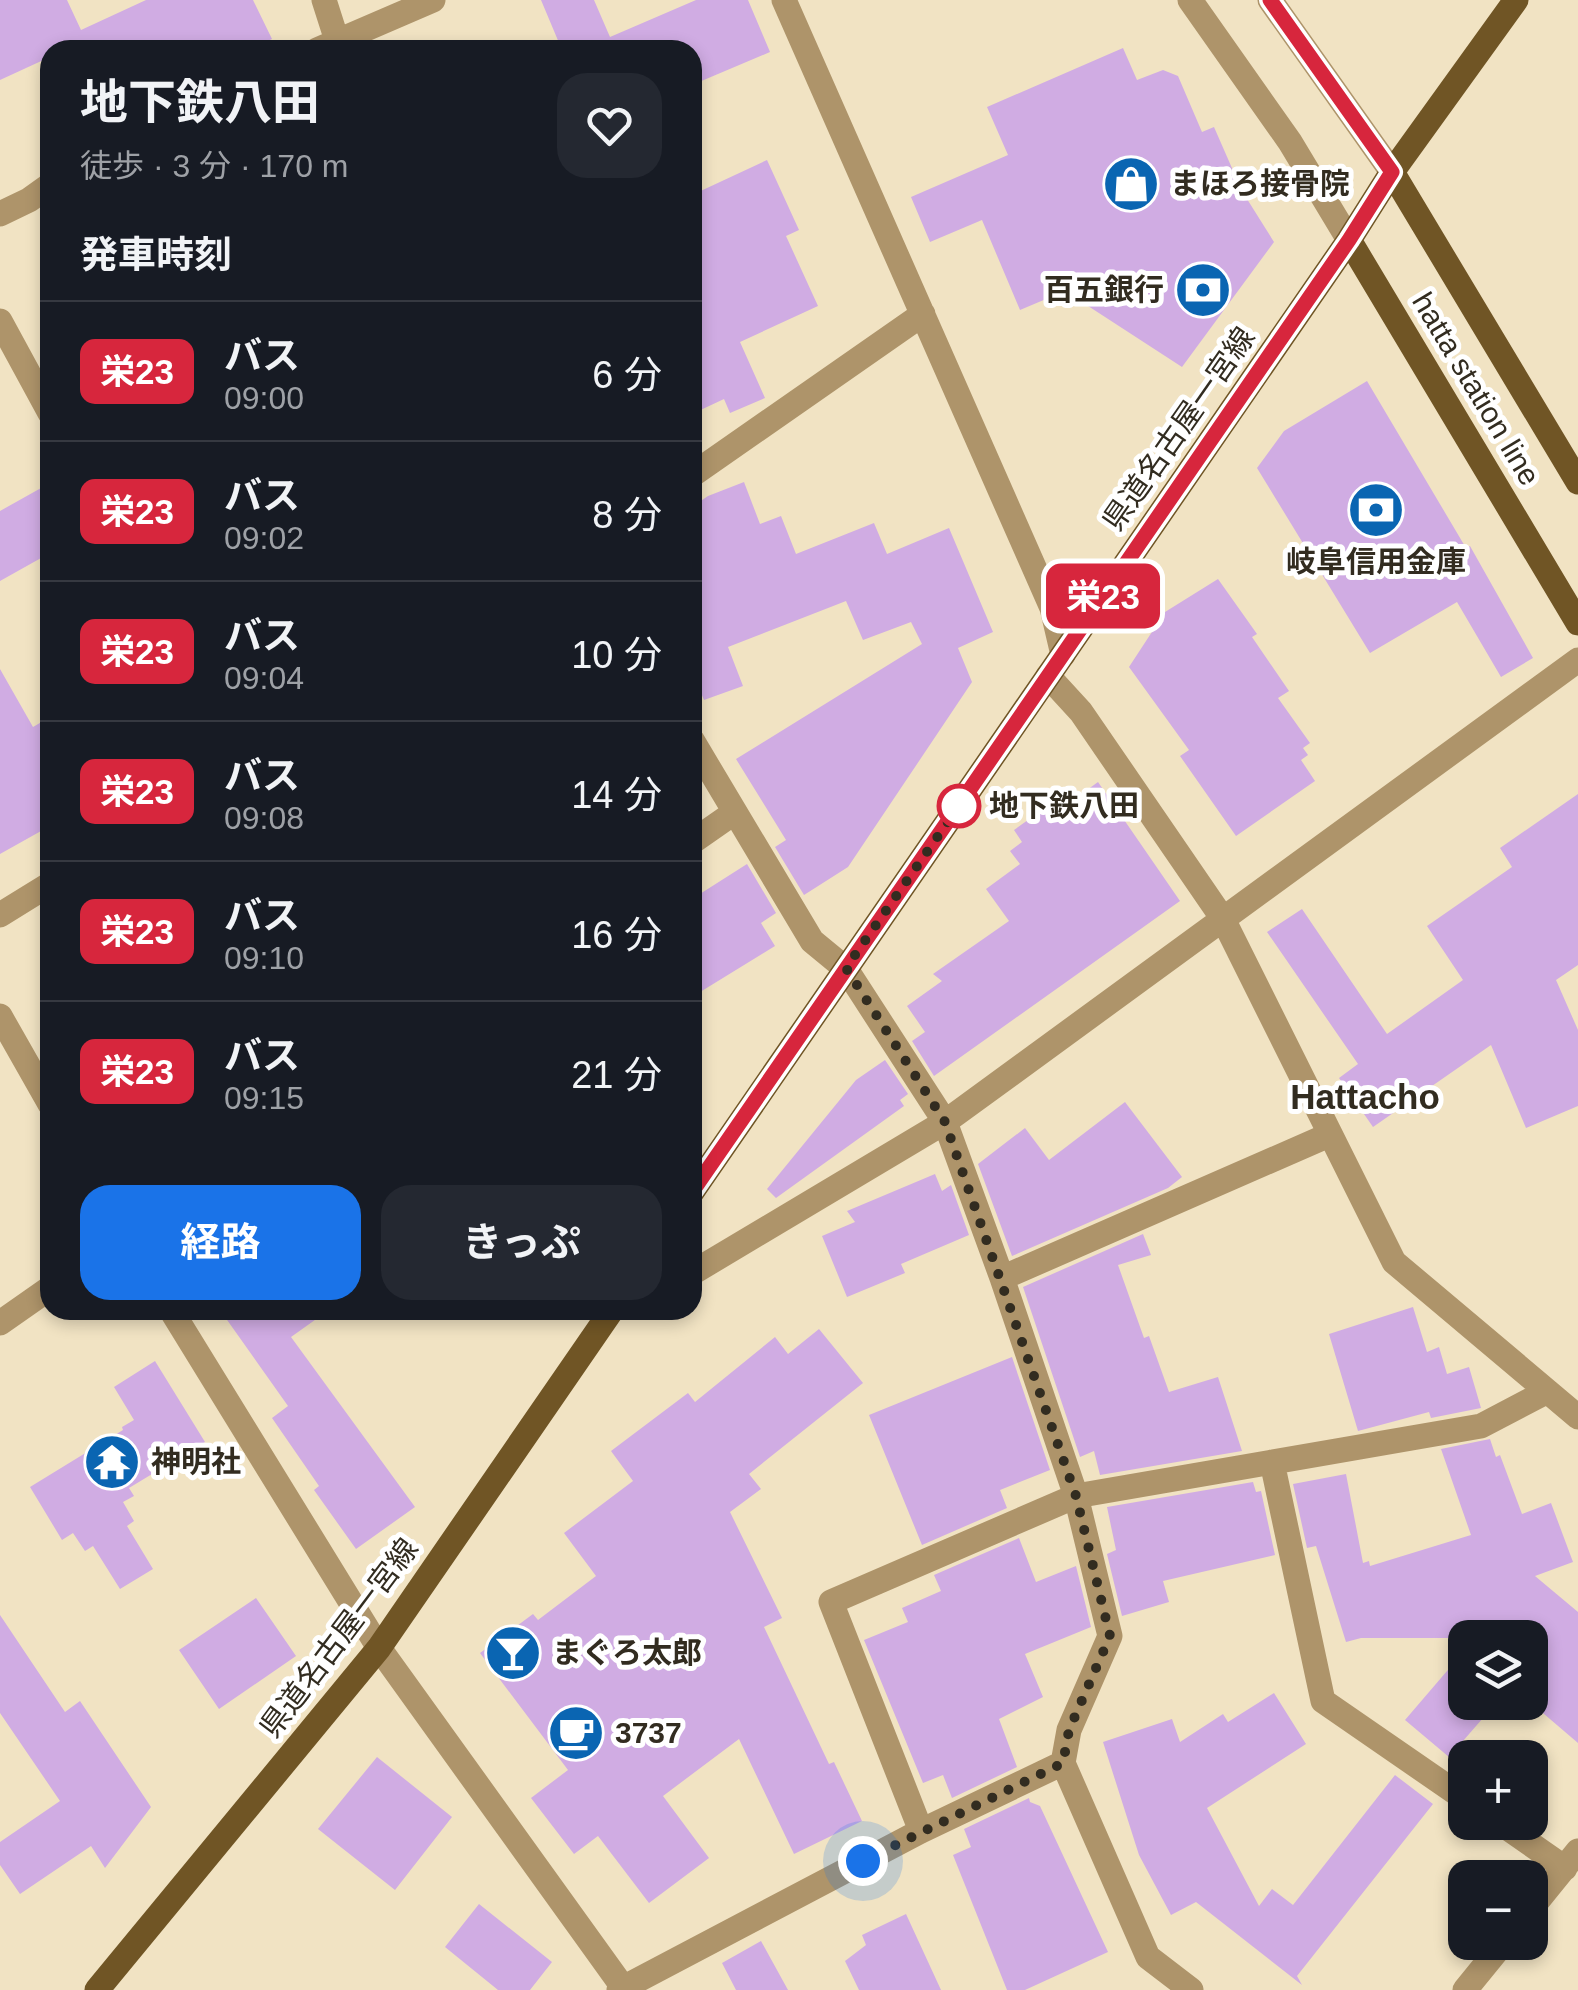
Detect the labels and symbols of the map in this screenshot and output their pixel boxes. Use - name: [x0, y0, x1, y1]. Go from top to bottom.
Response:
- shop icon: まほろ接骨院: [1101, 154, 1161, 214]
- place label: まほろ接骨院: [1170, 167, 1350, 200]
- bank icon: 百五銀行: [1173, 260, 1233, 320]
- place label: 百五銀行: [1044, 273, 1164, 306]
- street label: hatta station line: [1406, 287, 1547, 491]
- street label: 県道名古屋一宮線: [1096, 321, 1261, 536]
- bank icon: 岐阜信用金庫: [1346, 480, 1406, 540]
- place label: 岐阜信用金庫: [1286, 545, 1466, 578]
- line badge: 栄23: [1046, 564, 1160, 628]
- marker: 地下鉄八田: [938, 785, 980, 827]
- place label: 地下鉄八田: [989, 789, 1139, 822]
- district label: Hattacho: [1290, 1077, 1440, 1116]
- temple icon: 神明社: [82, 1432, 142, 1492]
- place label: 神明社: [151, 1445, 241, 1478]
- street label: 県道名古屋一宮線: [253, 1532, 424, 1743]
- bar icon: まぐろ太郎: [483, 1623, 543, 1683]
- place label: まぐろ太郎: [552, 1636, 702, 1669]
- cafe icon: 3737: [546, 1703, 606, 1763]
- place label: 3737: [615, 1716, 682, 1749]
- your location: [838, 1836, 888, 1886]

